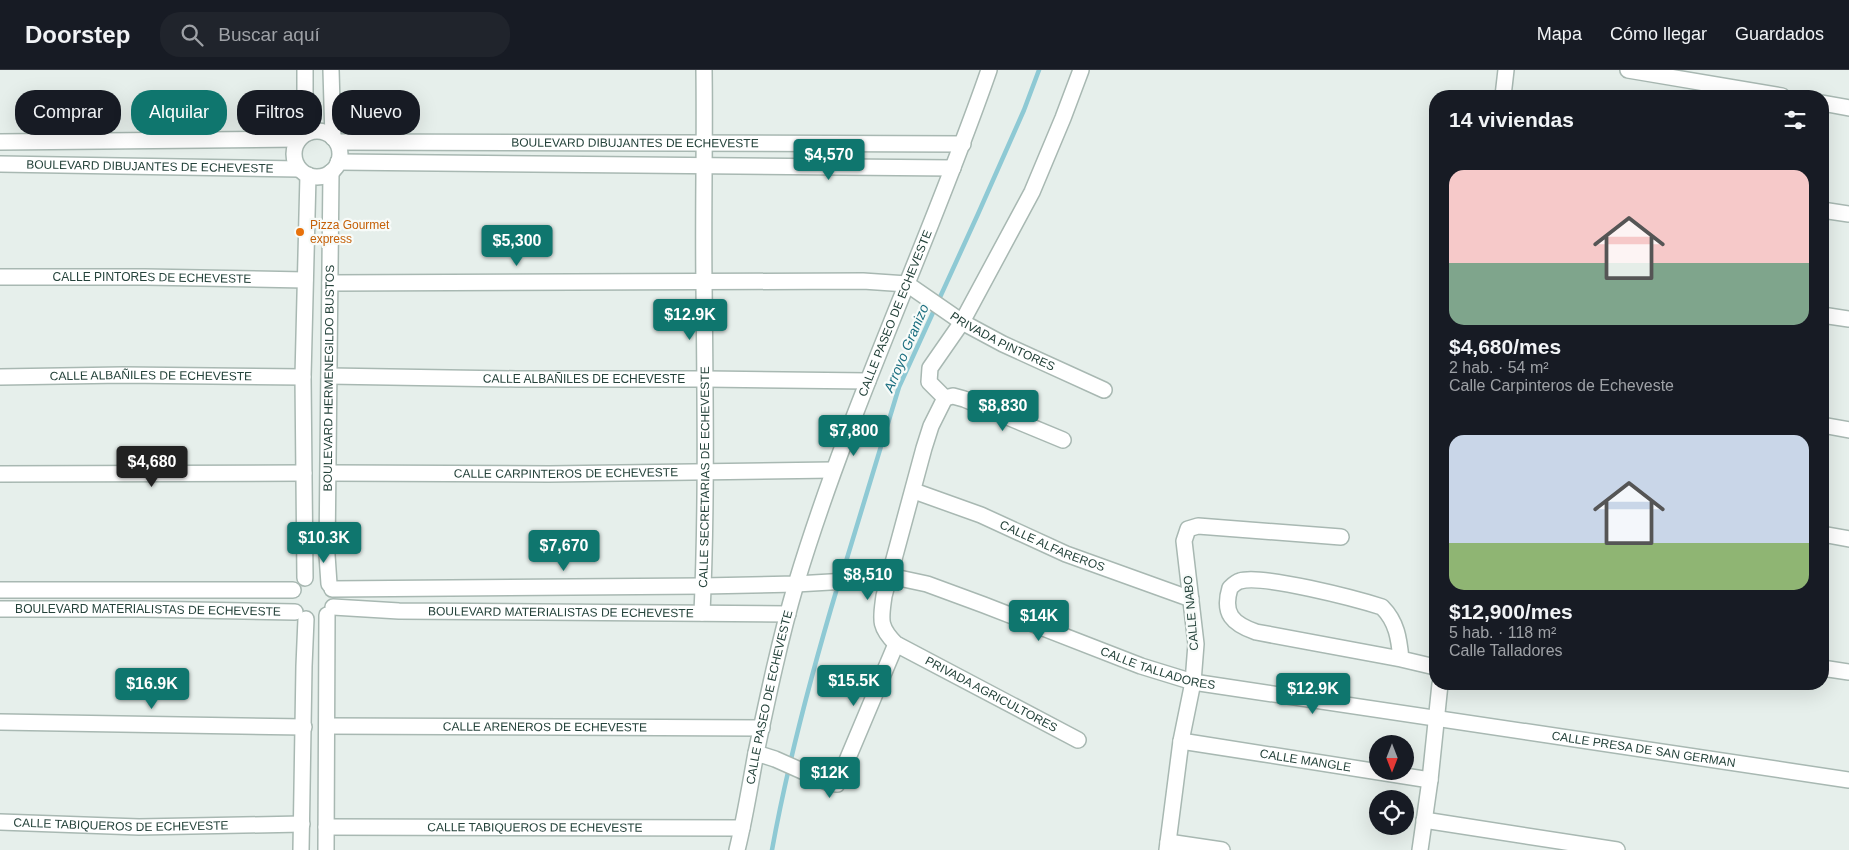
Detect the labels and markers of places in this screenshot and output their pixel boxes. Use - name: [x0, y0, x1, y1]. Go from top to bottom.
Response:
- pin: $4,570: [788, 138, 870, 181]
- place label: Pizza Gourmet express: [310, 218, 390, 246]
- pin: $5,300: [476, 224, 558, 267]
- marker: Pizza Gourmet express: [294, 226, 306, 238]
- pin: $12.9K: [649, 298, 731, 341]
- pin: $8,830: [962, 390, 1044, 432]
- pin: $7,800: [813, 414, 895, 457]
- pin: $4,680: [111, 446, 193, 488]
- pin: $10.3K: [283, 522, 365, 564]
- pin: $7,670: [523, 530, 605, 572]
- pin: $8,510: [827, 558, 909, 601]
- pin: $14K: [1009, 600, 1069, 642]
- pin: $15.5K: [813, 664, 895, 707]
- pin: $16.9K: [111, 668, 193, 710]
- pin: $12.9K: [1272, 672, 1354, 715]
- pin: $12K: [800, 756, 860, 799]

